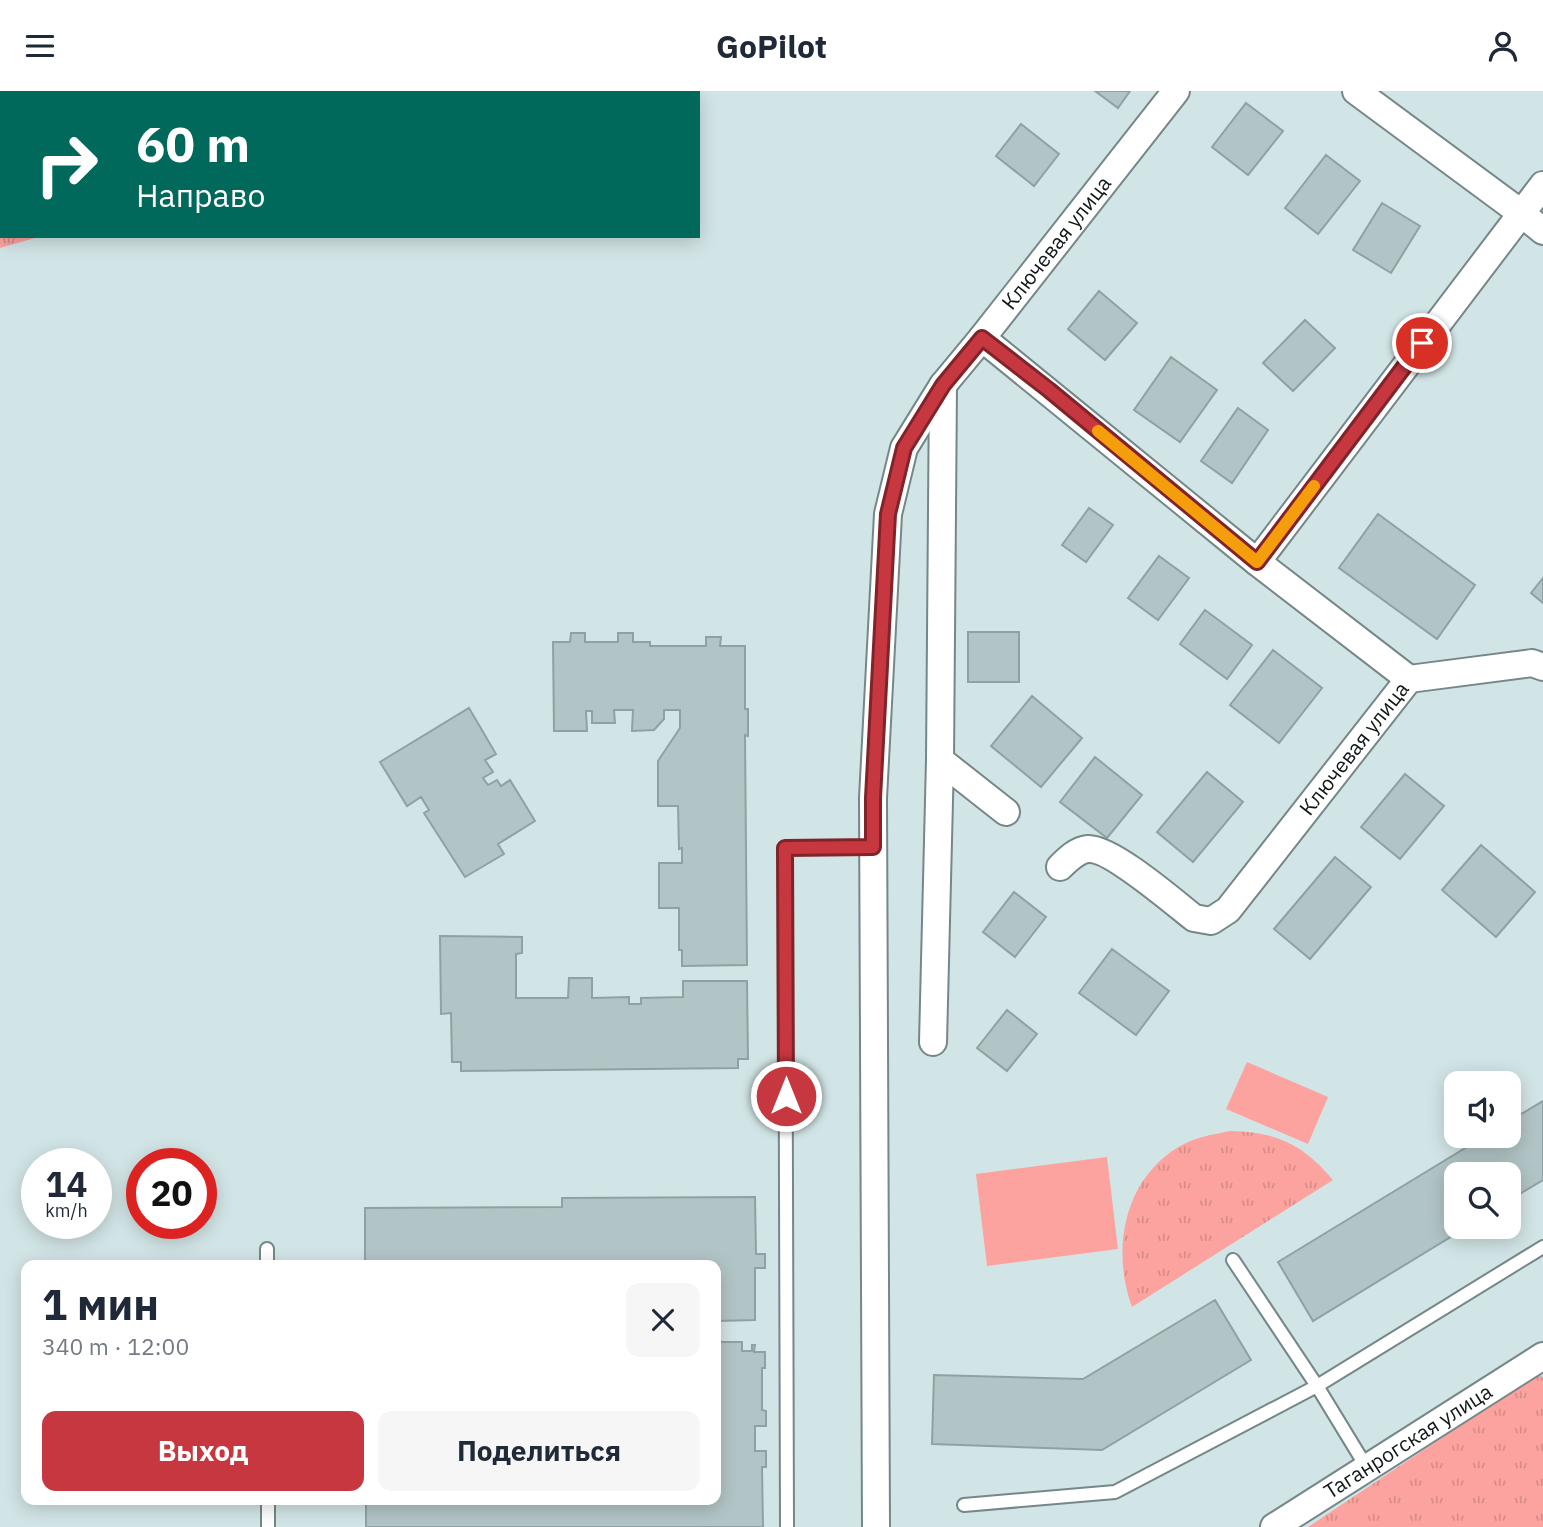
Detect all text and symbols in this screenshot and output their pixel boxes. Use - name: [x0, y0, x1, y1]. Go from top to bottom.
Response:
- text: GoPilot: [716, 25, 827, 67]
- icon: menu: [21, 27, 59, 65]
- icon: person: [1484, 27, 1522, 65]
- text: 60 m: [136, 112, 250, 175]
- icon: right: [21, 119, 112, 210]
- street label: Ключевая улица: [995, 170, 1117, 315]
- text: Направо: [136, 174, 265, 216]
- pin: [1392, 313, 1452, 373]
- icon: arrive: [1403, 324, 1441, 362]
- street label: Ключевая улица: [1292, 676, 1415, 821]
- position arrow: [749, 1059, 823, 1133]
- map controls: [1444, 1071, 1521, 1239]
- button: sound: [1444, 1071, 1521, 1148]
- speed limit sign: 20: [126, 1148, 217, 1239]
- text: 14: [45, 1161, 88, 1207]
- button: search: [1444, 1162, 1521, 1239]
- text: km/h: [45, 1199, 88, 1222]
- text: 1 мин: [42, 1277, 159, 1332]
- button: close: [626, 1283, 700, 1357]
- text: 340 m · 12:00: [42, 1331, 189, 1361]
- street label: Таганрогская улица: [1318, 1377, 1497, 1505]
- button: Выход: [42, 1411, 364, 1491]
- button: Поделиться: [378, 1411, 700, 1491]

